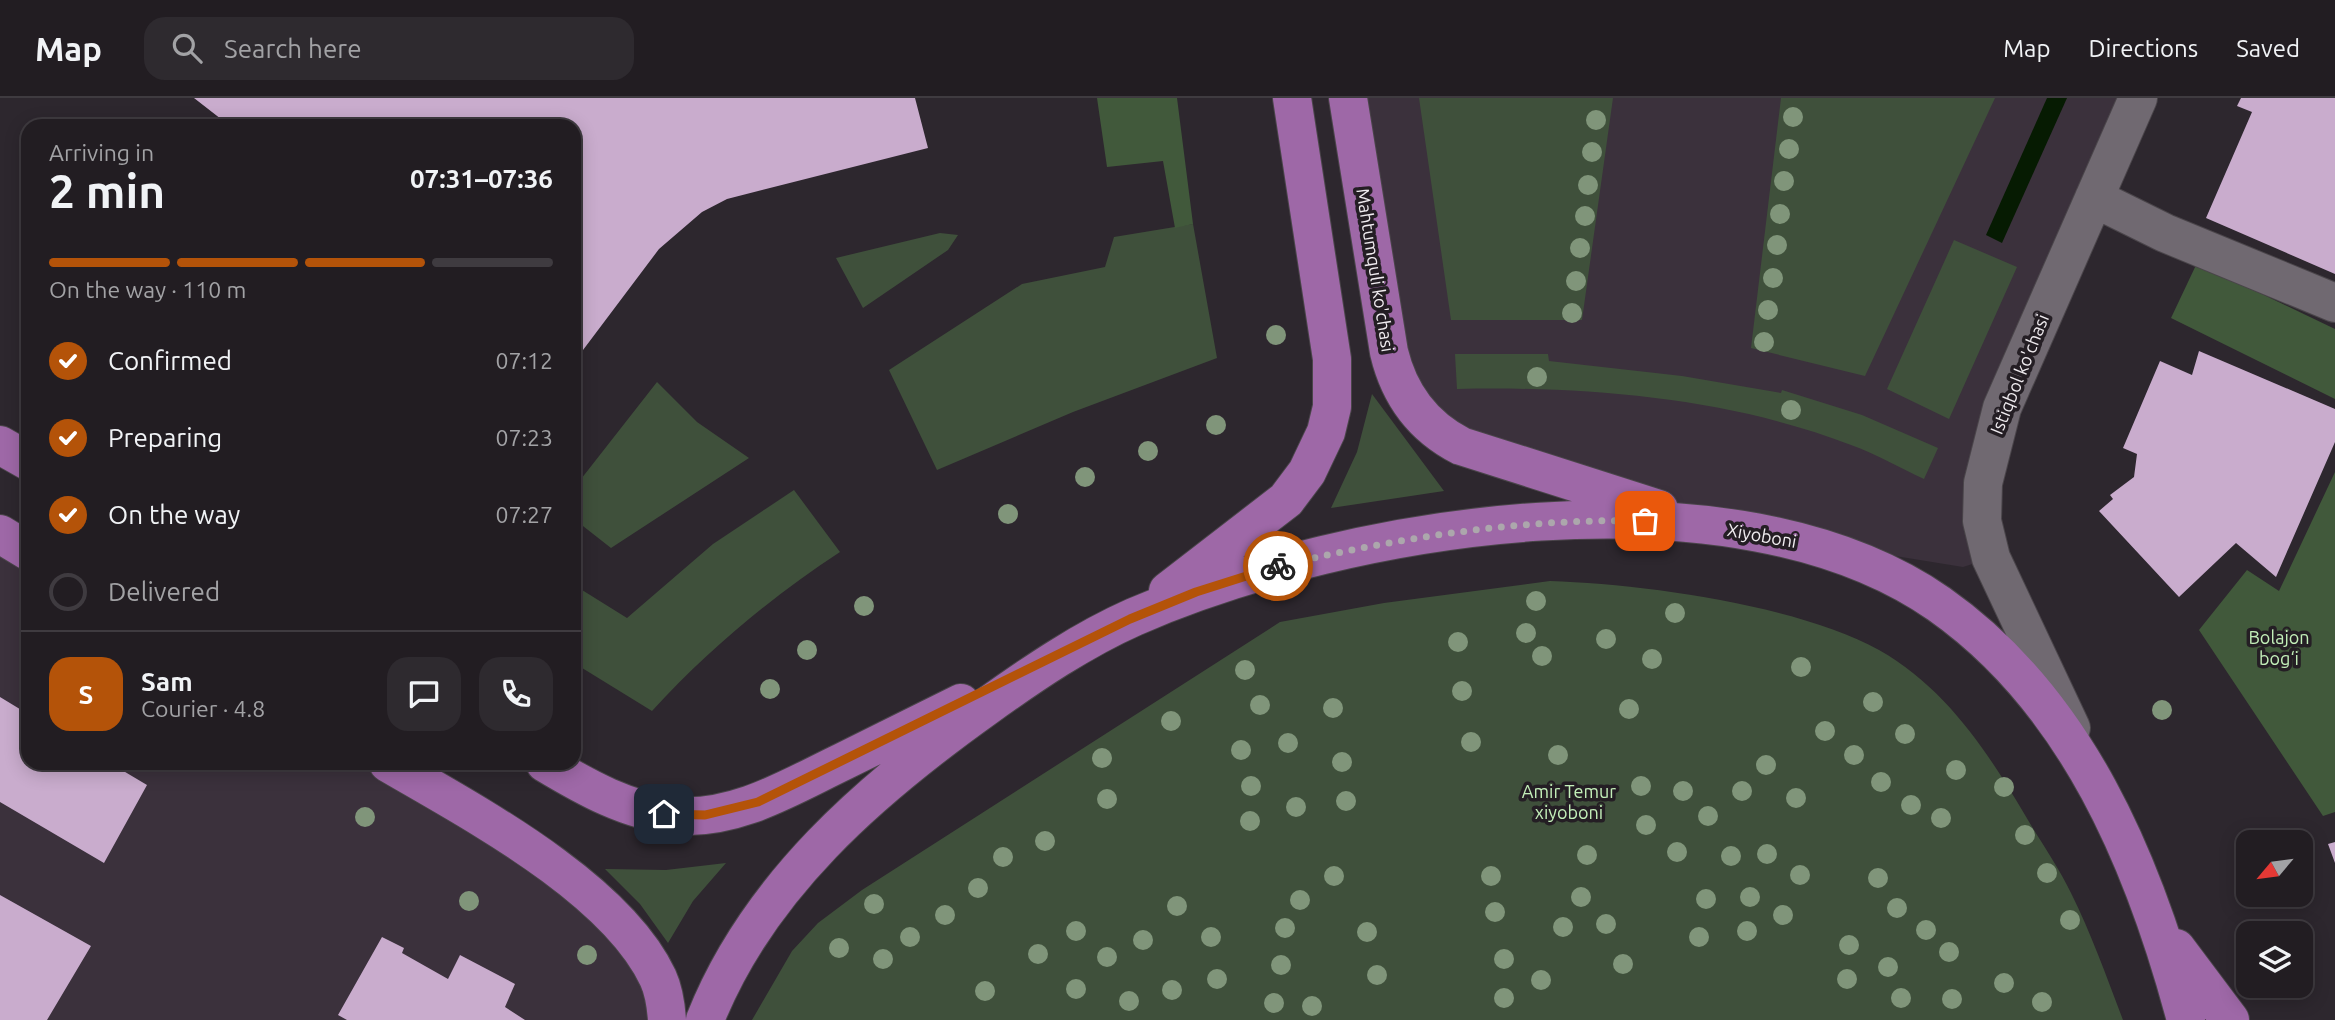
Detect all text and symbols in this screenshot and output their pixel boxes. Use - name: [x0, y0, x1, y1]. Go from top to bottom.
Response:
- search box: [144, 17, 634, 80]
- icon: search: [168, 29, 206, 67]
- text: Map: [35, 30, 102, 67]
- text: Search here: [224, 34, 362, 63]
- text: Map: [2003, 35, 2050, 62]
- text: Directions: [2088, 35, 2198, 62]
- text: Saved: [2236, 35, 2300, 62]
- text: Arriving in: [49, 140, 154, 165]
- text: 07:31–07:36: [410, 164, 553, 193]
- text: 2 min: [49, 165, 165, 217]
- street label: Mahtumquli ko'chasi: [1353, 187, 1399, 353]
- text: On the way · 110 m: [49, 277, 246, 302]
- street label: Istiqbol ko'chasi: [1986, 311, 2052, 437]
- icon: check: [49, 342, 87, 380]
- text: Confirmed: [108, 346, 232, 375]
- text: 07:12: [495, 348, 553, 373]
- icon: check: [49, 419, 87, 457]
- text: Preparing: [108, 423, 222, 452]
- text: 07:23: [495, 425, 553, 450]
- pin: [1615, 491, 1675, 551]
- icon: check: [49, 496, 87, 534]
- text: On the way: [108, 500, 240, 529]
- text: 07:27: [495, 502, 553, 527]
- icon: bag: [1626, 502, 1664, 540]
- street label: Xiyoboni: [1726, 519, 1798, 551]
- courier: [1243, 531, 1313, 601]
- icon: bike: [1259, 547, 1297, 585]
- text: Delivered: [108, 577, 220, 606]
- park label: Bolajon bog‘i: [2248, 627, 2310, 668]
- button: chat: [387, 657, 461, 731]
- button: phone: [479, 657, 553, 731]
- text: Sam: [141, 667, 193, 696]
- text: S: [79, 680, 93, 709]
- text: Courier · 4.8: [141, 696, 265, 721]
- park label: Amir Temur xiyoboni: [1522, 781, 1616, 822]
- pin: [634, 784, 694, 844]
- icon: home: [645, 795, 683, 833]
- north arrow: [2236, 830, 2314, 906]
- map controls: [2236, 830, 2313, 998]
- button: layers: [2236, 921, 2313, 998]

